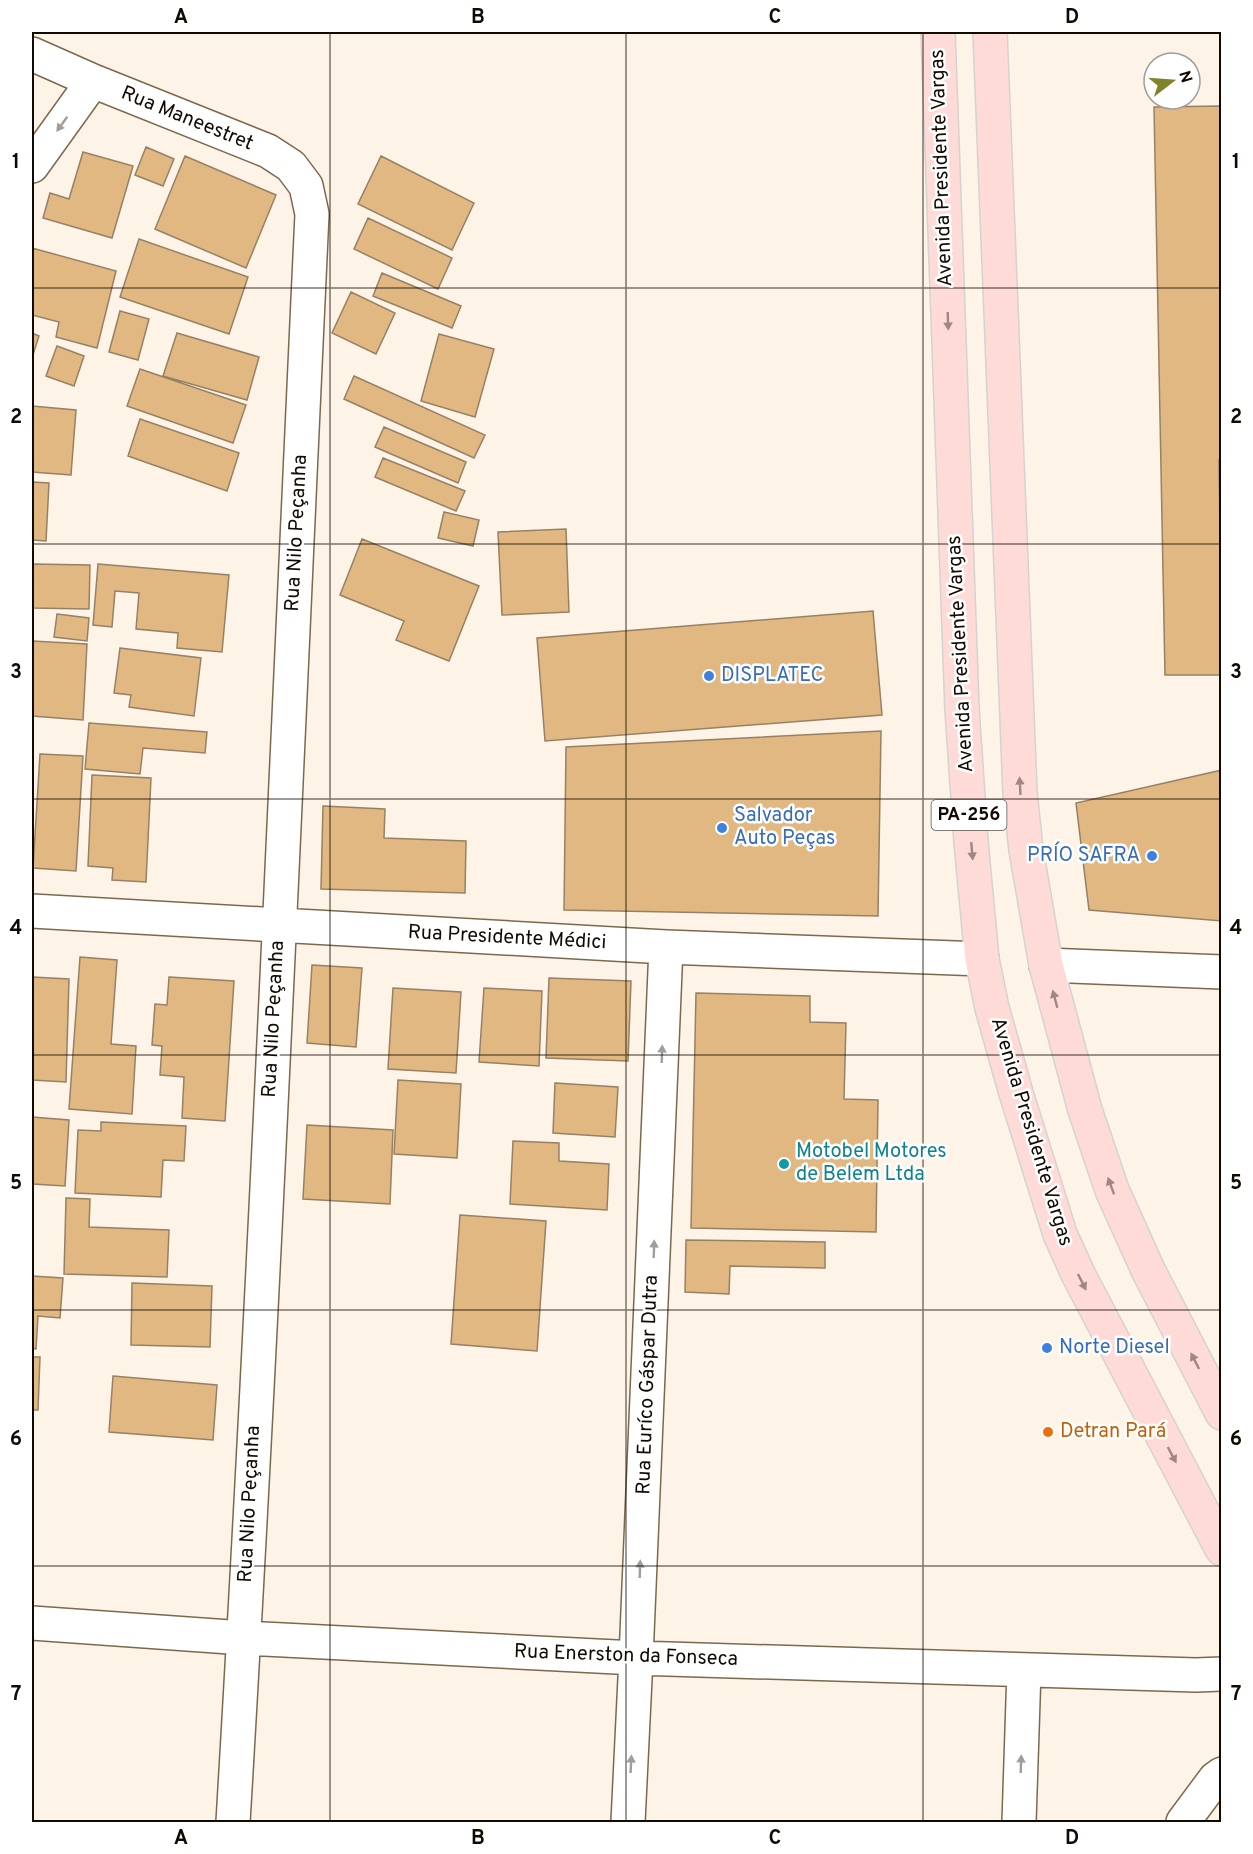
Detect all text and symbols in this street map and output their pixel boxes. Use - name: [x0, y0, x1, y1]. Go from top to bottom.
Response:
- text: A: [174, 5, 188, 31]
- text: B: [471, 5, 485, 31]
- text: C: [769, 5, 781, 31]
- text: D: [1065, 5, 1079, 31]
- street label: Avenida Presidente Vargas: [925, 49, 959, 287]
- north arrow: [1142, 51, 1202, 111]
- text: N: [1173, 69, 1196, 86]
- street label: Rua Maneestret: [117, 81, 257, 157]
- one-way arrow: [56, 115, 68, 131]
- text: 1: [12, 150, 20, 176]
- text: 1: [1232, 150, 1240, 176]
- one-way arrow: [943, 311, 952, 330]
- text: 2: [10, 405, 22, 431]
- text: 2: [1230, 405, 1242, 431]
- street label: Rua Nilo Peçanha: [280, 454, 314, 612]
- street label: Avenida Presidente Vargas: [942, 535, 980, 773]
- text: 3: [10, 660, 22, 686]
- text: 3: [1230, 660, 1242, 686]
- place label: DISPLATEC: [721, 663, 824, 689]
- marker: DISPLATEC: [702, 669, 716, 683]
- one-way arrow: [1015, 776, 1024, 795]
- road number: PA-256: [932, 800, 1006, 830]
- place label: Salvador Auto Peças: [734, 803, 835, 852]
- marker: Salvador Auto Peças: [715, 821, 729, 835]
- place label: PRÍO SAFRA: [1027, 841, 1140, 869]
- one-way arrow: [967, 842, 977, 861]
- marker: PRÍO SAFRA: [1145, 849, 1159, 863]
- text: 4: [10, 916, 22, 942]
- text: 4: [1230, 916, 1242, 942]
- street label: Rua Presidente Médici: [407, 920, 607, 956]
- street label: Rua Nilo Peçanha: [257, 940, 291, 1098]
- one-way arrow: [1050, 989, 1060, 1008]
- street label: Avenida Presidente Vargas: [984, 1015, 1078, 1249]
- one-way arrow: [657, 1044, 666, 1063]
- place label: Motobel Motores de Belem Ltda: [796, 1139, 947, 1188]
- marker: Motobel Motores de Belem Ltda: [777, 1157, 791, 1171]
- text: 5: [10, 1171, 22, 1197]
- text: 5: [1230, 1171, 1242, 1197]
- one-way arrow: [1105, 1176, 1115, 1194]
- one-way arrow: [649, 1239, 658, 1258]
- one-way arrow: [1077, 1274, 1087, 1291]
- street label: Rua Euríco Gáspar Dutra: [631, 1275, 665, 1495]
- place label: Norte Diesel: [1059, 1335, 1170, 1361]
- marker: Norte Diesel: [1040, 1341, 1054, 1355]
- one-way arrow: [1191, 1352, 1201, 1370]
- place label: Detran Pará: [1060, 1419, 1166, 1445]
- street label: Rua Nilo Peçanha: [233, 1425, 267, 1583]
- marker: Detran Pará: [1041, 1425, 1055, 1439]
- text: 6: [10, 1427, 22, 1453]
- text: 6: [1230, 1427, 1242, 1453]
- one-way arrow: [1167, 1446, 1177, 1463]
- one-way arrow: [636, 1560, 645, 1579]
- street label: Rua Enerston da Fonseca: [514, 1639, 738, 1673]
- text: 7: [11, 1682, 21, 1708]
- text: 7: [1231, 1682, 1241, 1708]
- one-way arrow: [626, 1755, 635, 1774]
- one-way arrow: [1016, 1755, 1025, 1774]
- text: A: [174, 1826, 188, 1852]
- text: B: [471, 1826, 485, 1852]
- text: C: [769, 1826, 781, 1852]
- text: D: [1065, 1826, 1079, 1852]

